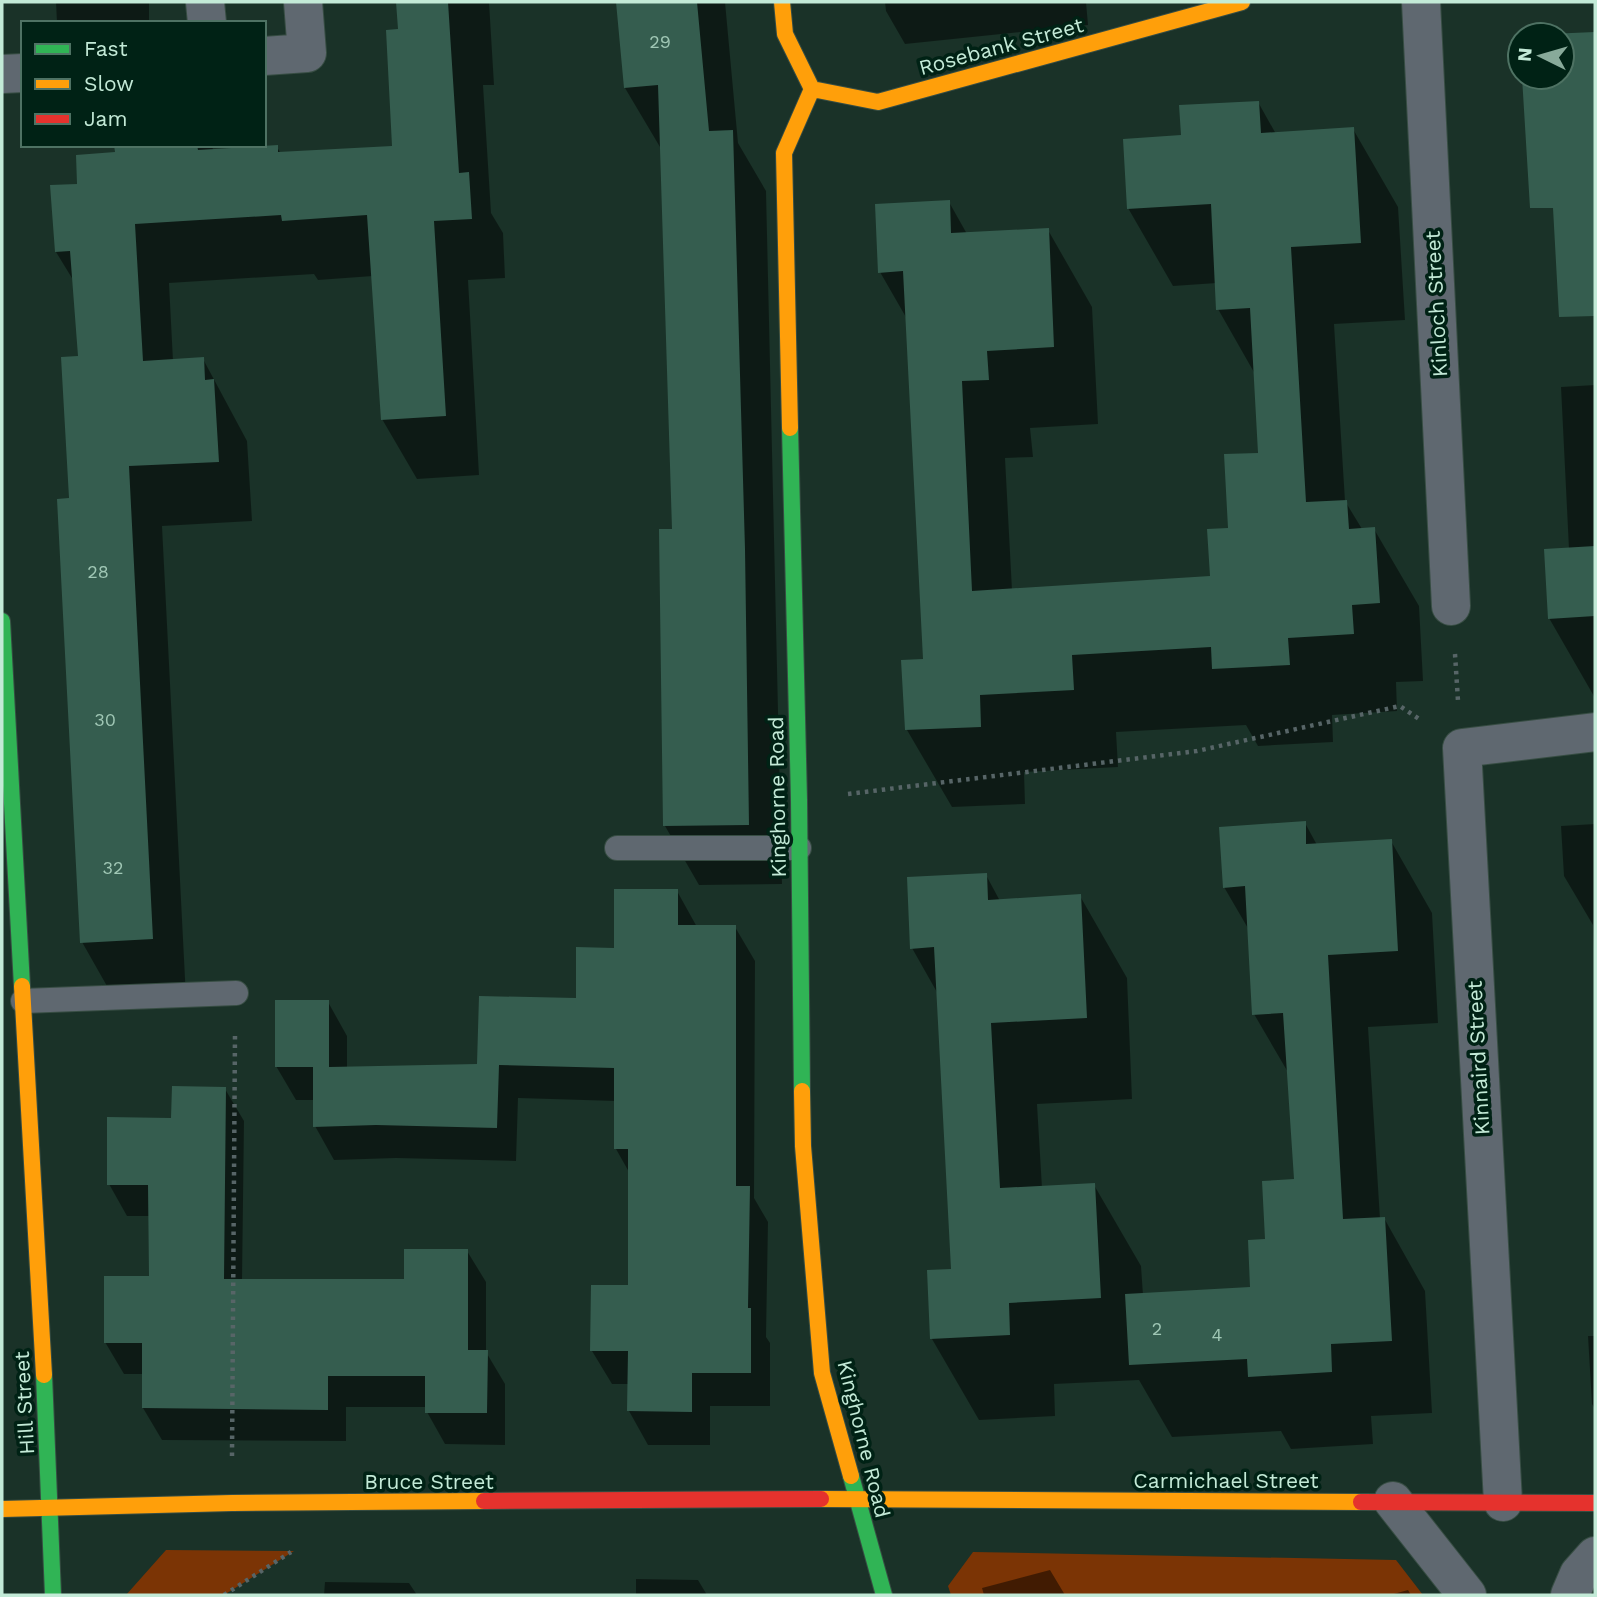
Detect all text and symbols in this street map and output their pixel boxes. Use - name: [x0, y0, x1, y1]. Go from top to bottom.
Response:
- street label: Rosebank Street: [916, 12, 1086, 80]
- legend: [21, 21, 266, 147]
- north arrow: [1506, 21, 1576, 91]
- house number: 29: [649, 31, 671, 52]
- text: Fast: [84, 36, 128, 61]
- text: N: [1512, 47, 1537, 63]
- text: Slow: [84, 71, 134, 96]
- text: Jam: [84, 106, 127, 131]
- street label: Kinloch Street: [1420, 230, 1452, 378]
- house number: 28: [87, 561, 109, 582]
- house number: 30: [94, 709, 116, 730]
- street label: Kinghorne Road: [763, 716, 791, 878]
- house number: 32: [103, 857, 124, 878]
- street label: Kinnaird Street: [1461, 980, 1495, 1136]
- house number: 2: [1152, 1318, 1162, 1339]
- house number: 4: [1212, 1324, 1223, 1345]
- street label: Hill Street: [9, 1350, 39, 1455]
- street label: Kinghorne Road: [832, 1358, 896, 1520]
- street label: Carmichael Street: [1133, 1468, 1319, 1493]
- street label: Bruce Street: [364, 1469, 494, 1494]

